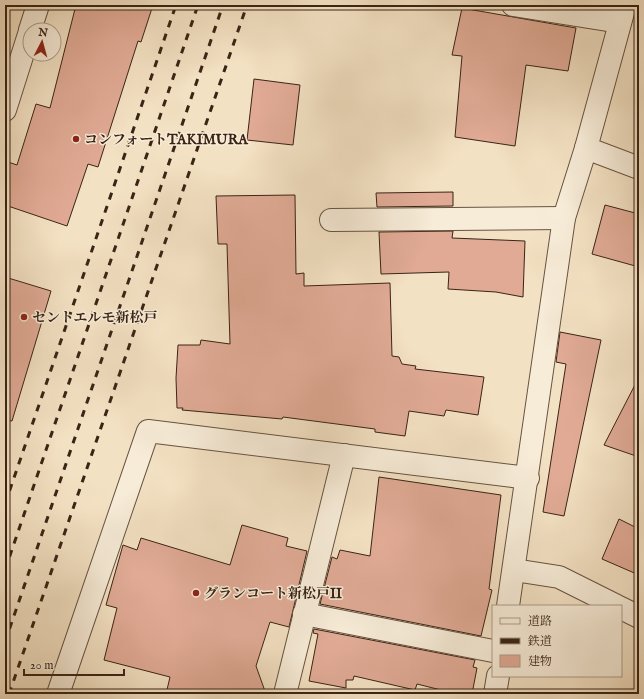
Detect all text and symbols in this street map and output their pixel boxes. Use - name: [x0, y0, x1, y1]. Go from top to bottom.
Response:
- north arrow: [22, 22, 62, 62]
- text: N: [36, 25, 49, 41]
- place label: コンフォートTAKIMURA: [84, 131, 249, 149]
- marker: コンフォートTAKIMURA: [71, 134, 81, 144]
- place label: セントエルモ新松戸: [32, 309, 157, 327]
- marker: セントエルモ新松戸: [19, 312, 29, 322]
- place label: グランコート新松戸II: [204, 585, 342, 603]
- marker: グランコート新松戸II: [191, 588, 201, 598]
- legend: [492, 605, 622, 677]
- text: 道路: [528, 614, 552, 629]
- text: 鉄道: [527, 634, 552, 649]
- scale bar: [24, 651, 124, 677]
- text: 建物: [528, 654, 552, 669]
- text: 20 m: [30, 658, 53, 673]

